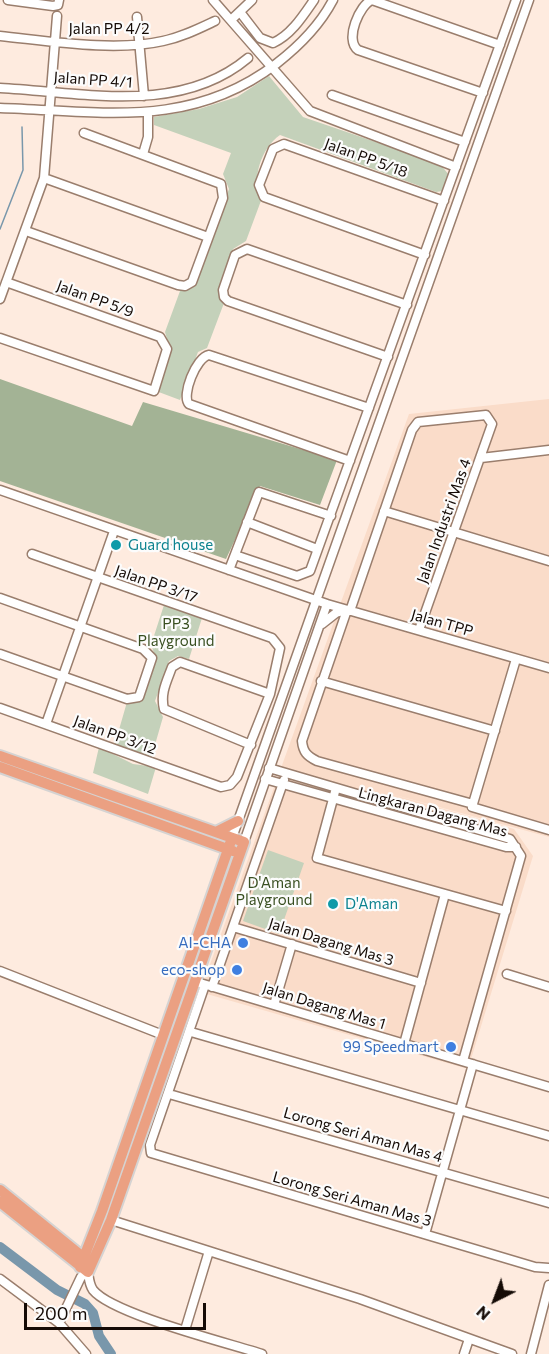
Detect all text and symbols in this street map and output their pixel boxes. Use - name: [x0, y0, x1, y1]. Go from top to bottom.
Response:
- street label: Jalan PP 4/2: [68, 20, 150, 38]
- street label: Jalan PP 4/1: [53, 68, 133, 92]
- street label: Jalan PP 5/18: [322, 135, 410, 181]
- street label: Jalan PP 5/9: [54, 277, 136, 321]
- street label: Jalan Industri Mas 4: [413, 456, 475, 586]
- place label: Guard house: [128, 536, 213, 554]
- marker: Guard house: [109, 538, 123, 552]
- street label: Jalan PP 3/17: [112, 561, 200, 607]
- street label: Jalan TPP: [409, 606, 475, 640]
- park label: PP3 Playground: [138, 615, 214, 650]
- street label: Jalan PP 3/12: [71, 712, 159, 758]
- street label: Lingkaran Dagang Mas: [357, 783, 509, 841]
- park label: D'Aman Playground: [236, 874, 312, 909]
- place label: D'Aman: [345, 895, 398, 913]
- marker: D'Aman: [326, 897, 340, 911]
- street label: Jalan Dagang Mas 3: [266, 914, 396, 970]
- place label: AI-CHA: [178, 934, 231, 952]
- marker: AI-CHA: [236, 936, 250, 950]
- place label: eco-shop: [161, 961, 225, 979]
- marker: eco-shop: [230, 963, 244, 977]
- street label: Jalan Dagang Mas 1: [260, 979, 388, 1033]
- place label: 99 Speedmart: [343, 1038, 439, 1056]
- marker: 99 Speedmart: [444, 1040, 458, 1054]
- street label: Lorong Seri Aman Mas 4: [281, 1104, 445, 1166]
- street label: Lorong Seri Aman Mas 3: [271, 1168, 433, 1230]
- north arrow: [465, 1270, 525, 1330]
- scale bar: [27, 1291, 208, 1329]
- text: 200 m: [35, 1302, 88, 1324]
- text: N: [472, 1303, 493, 1325]

